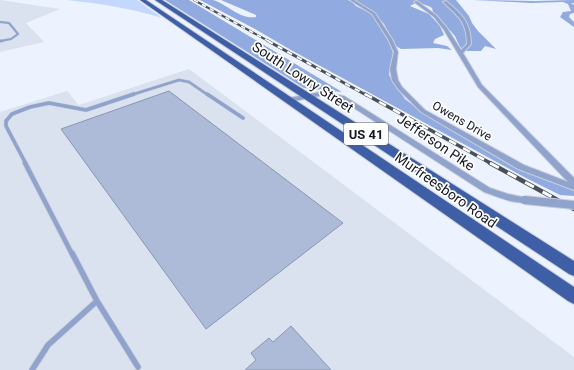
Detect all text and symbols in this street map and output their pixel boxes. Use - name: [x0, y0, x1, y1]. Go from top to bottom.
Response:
- street label: South Lowry Street: [249, 38, 357, 116]
- street label: Owens Drive: [430, 98, 494, 144]
- street label: Jefferson Pike: [394, 110, 478, 174]
- road number: US 41: [344, 123, 388, 145]
- street label: Murfreesboro Road: [392, 149, 500, 231]

